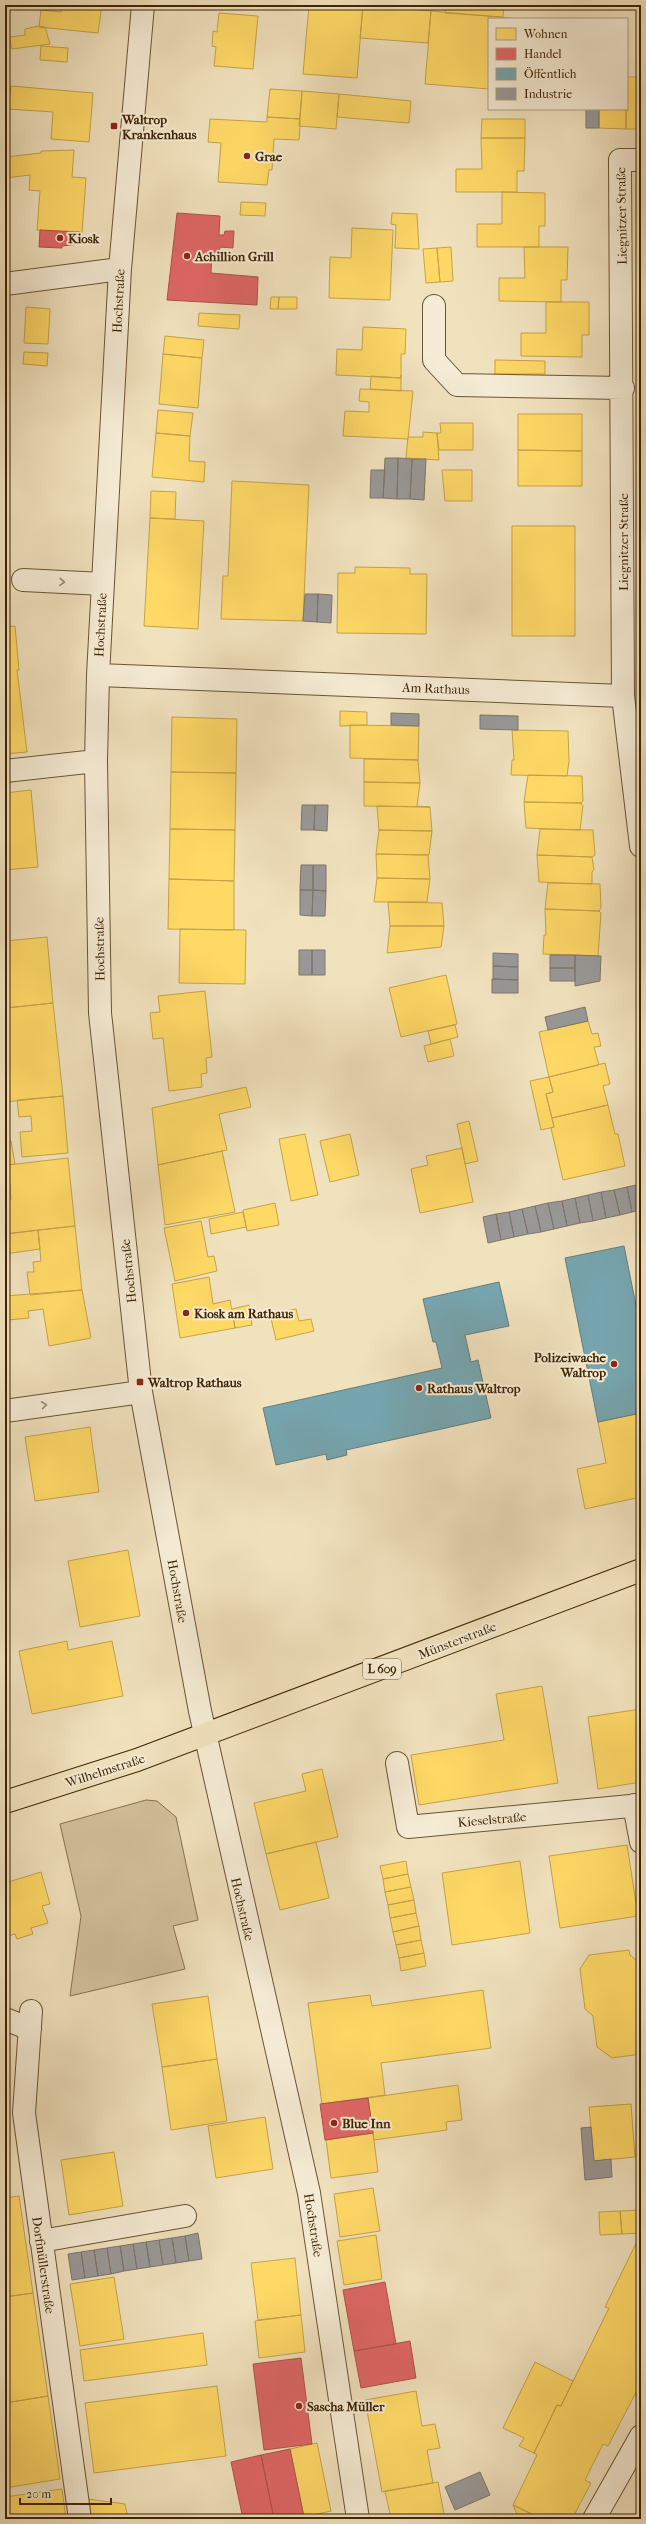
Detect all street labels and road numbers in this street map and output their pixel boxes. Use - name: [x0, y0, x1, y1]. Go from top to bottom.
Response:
- street label: Liegnitzer Straße: [613, 166, 630, 265]
- street label: Hochstraße: [109, 268, 128, 333]
- street label: Liegnitzer Straße: [616, 492, 631, 591]
- street label: Hochstraße: [91, 592, 110, 657]
- street label: Am Rathaus: [401, 680, 470, 697]
- street label: Hochstraße: [91, 916, 108, 981]
- street label: Hochstraße: [118, 1238, 139, 1304]
- street label: Hochstraße: [165, 1558, 191, 1625]
- street label: Münsterstraße: [416, 1618, 499, 1662]
- road number: L 609: [363, 1659, 401, 1679]
- street label: Wilhelmstraße: [63, 1750, 147, 1791]
- street label: Kieselstraße: [457, 1809, 528, 1830]
- street label: Hochstraße: [228, 1876, 257, 1943]
- street label: Hochstraße: [301, 2192, 326, 2259]
- street label: Dorfmüllerstraße: [29, 2216, 58, 2315]

